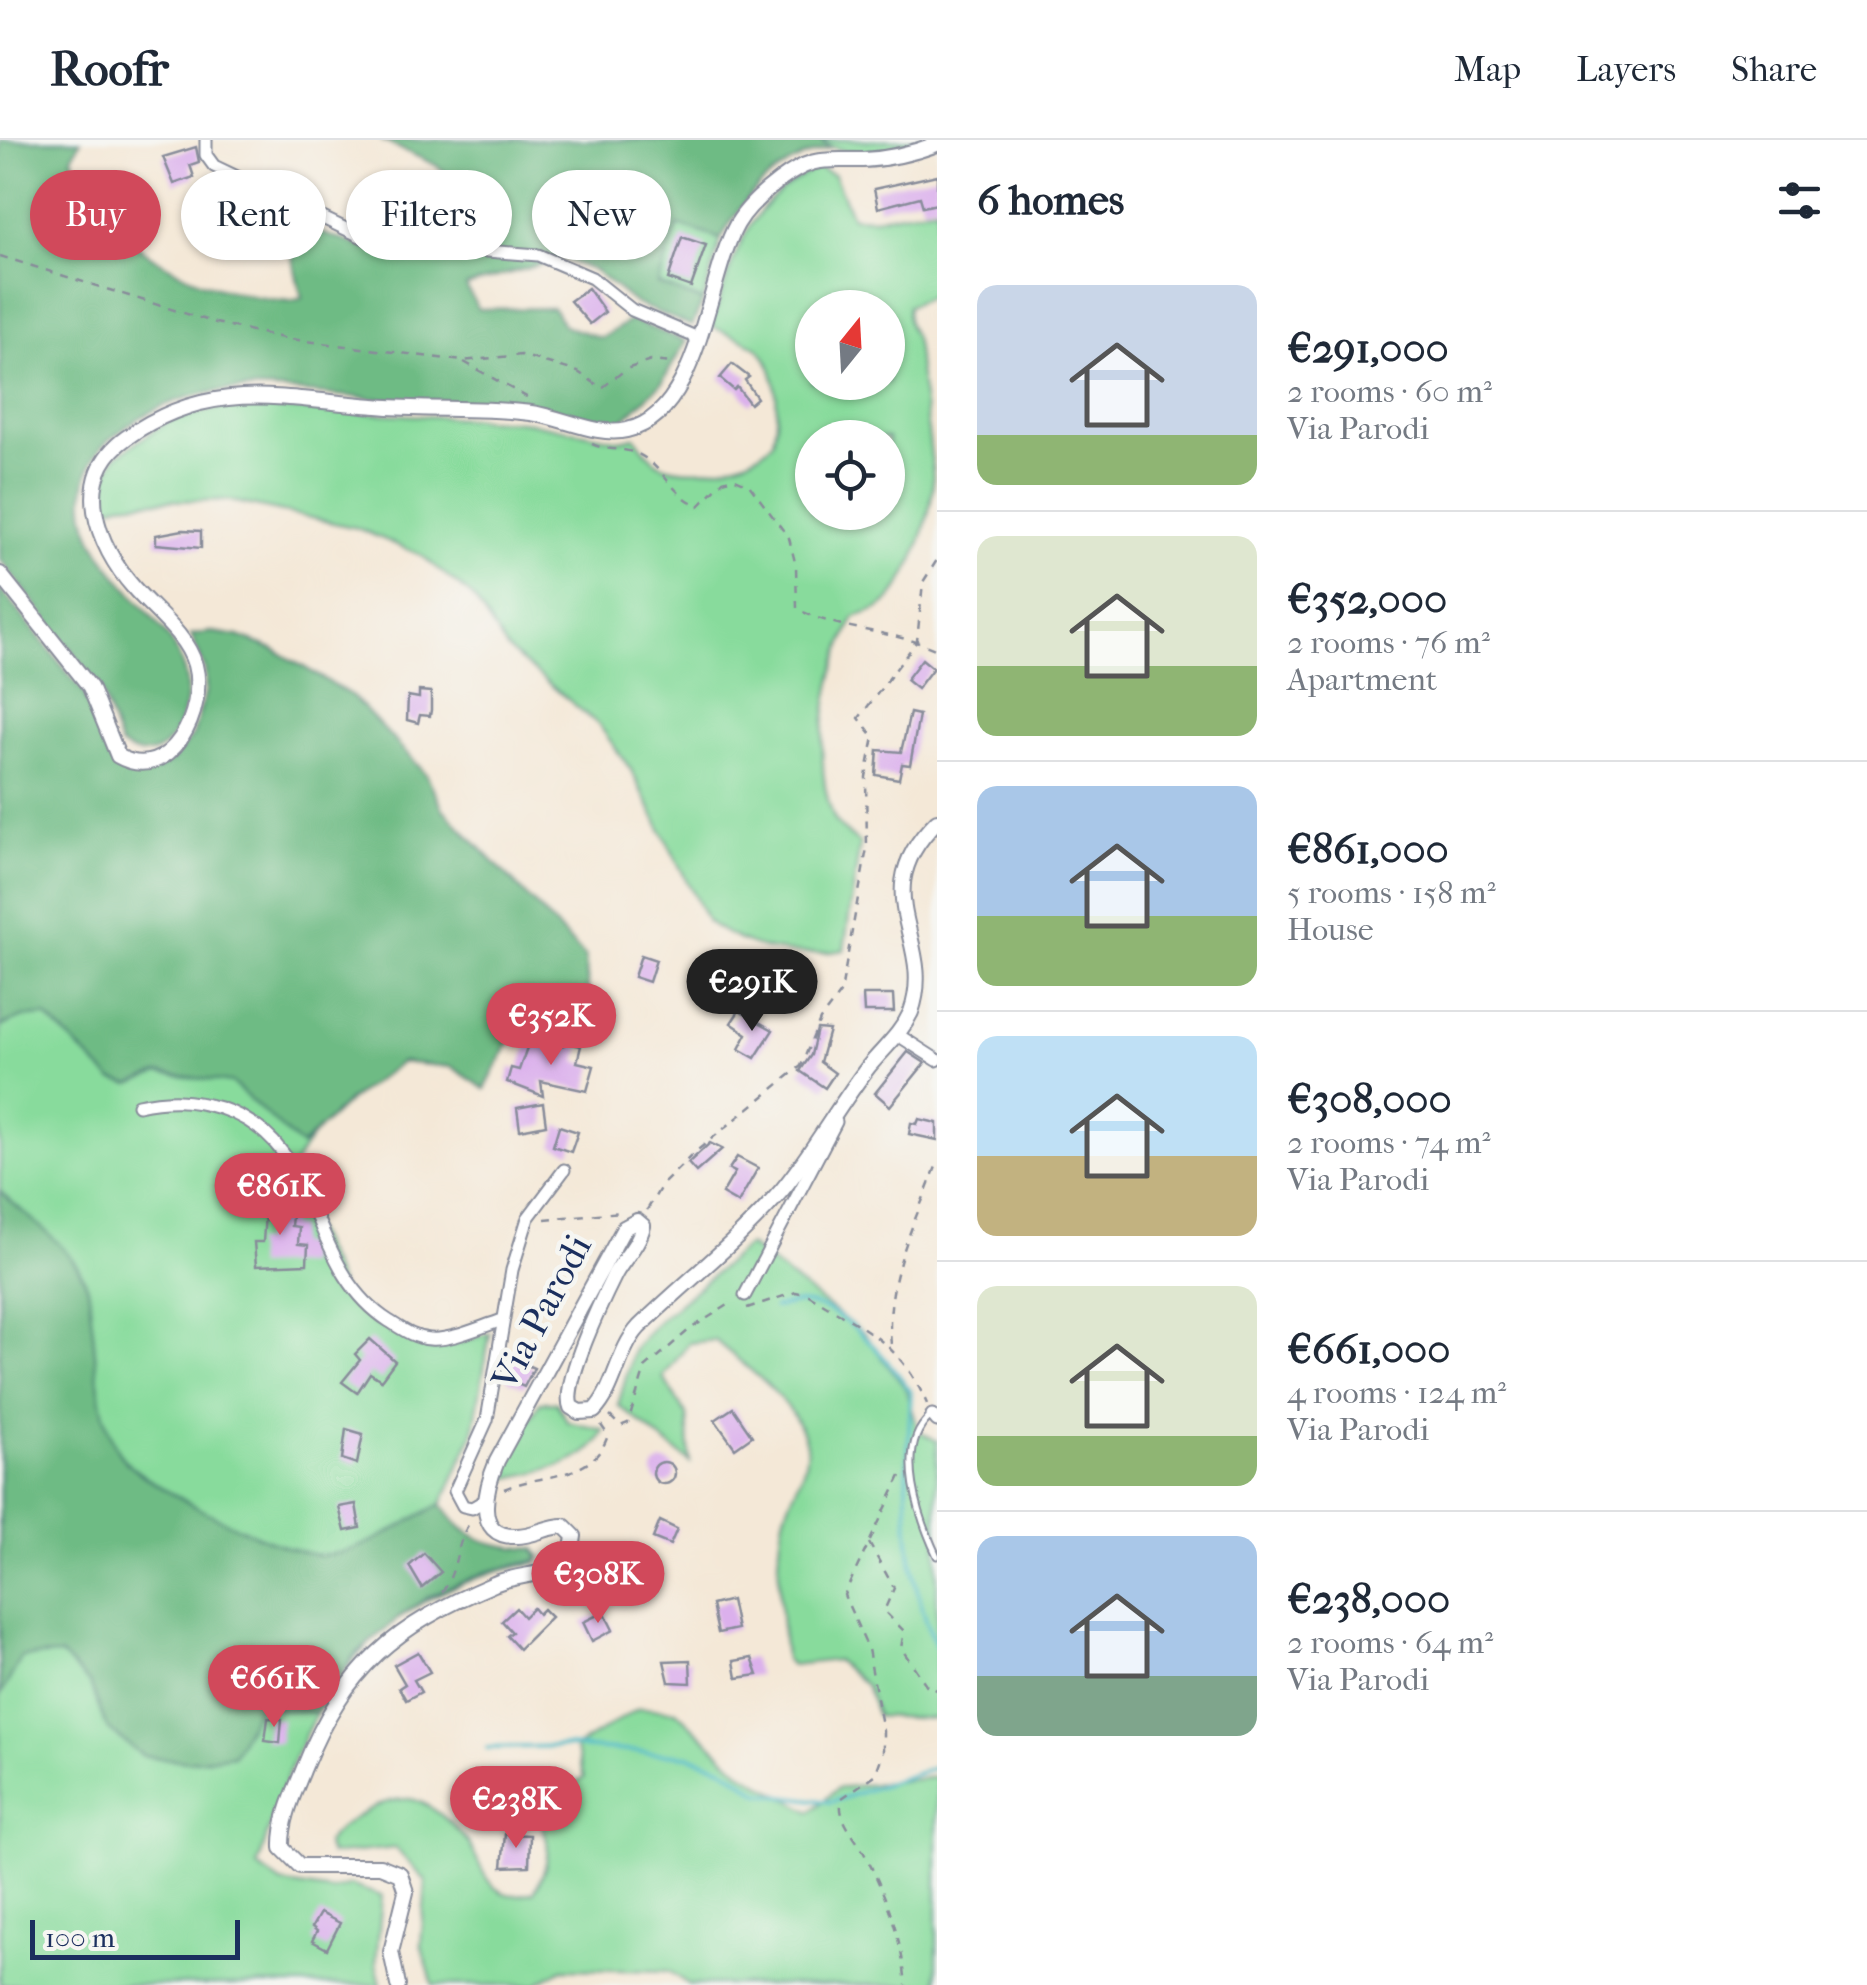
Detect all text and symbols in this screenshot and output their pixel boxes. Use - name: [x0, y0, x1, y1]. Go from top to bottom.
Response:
- text: Roofr: [50, 41, 169, 97]
- text: Map: [1454, 49, 1521, 90]
- text: Layers: [1576, 49, 1676, 90]
- text: Share: [1731, 49, 1817, 90]
- chip: Buy: [30, 170, 161, 260]
- chip: Rent: [181, 170, 326, 260]
- chip: Filters: [346, 170, 512, 260]
- chip: New: [532, 170, 671, 260]
- icon: filters: [1772, 173, 1827, 228]
- text: 6 homes: [977, 176, 1124, 225]
- north arrow: [795, 290, 905, 400]
- map controls: [795, 290, 905, 530]
- text: €291,000: [1287, 324, 1449, 373]
- icon: home: [1057, 325, 1177, 445]
- text: 2 rooms · 60 m²: [1287, 373, 1492, 410]
- text: Via Parodi: [1287, 410, 1429, 447]
- button: locate: [795, 420, 905, 530]
- text: €352,000: [1287, 575, 1447, 624]
- icon: home: [1057, 576, 1177, 696]
- text: 2 rooms · 76 m²: [1287, 624, 1490, 661]
- text: Apartment: [1287, 661, 1437, 698]
- text: €861,000: [1287, 825, 1449, 874]
- icon: home: [1057, 826, 1177, 946]
- text: 5 rooms · 158 m²: [1287, 874, 1496, 911]
- text: House: [1287, 911, 1374, 948]
- pin: €291K: [682, 949, 822, 1034]
- text: €291K: [709, 963, 795, 1000]
- pin: €352K: [481, 983, 621, 1068]
- text: €352K: [508, 997, 594, 1034]
- text: €308,000: [1287, 1075, 1452, 1124]
- icon: home: [1057, 1076, 1177, 1196]
- text: 2 rooms · 74 m²: [1287, 1124, 1491, 1161]
- pin: €861K: [210, 1153, 350, 1238]
- text: Via Parodi: [1287, 1161, 1429, 1198]
- text: €861K: [237, 1167, 323, 1204]
- street label: Via Parodi: [481, 1227, 601, 1398]
- text: €661,000: [1287, 1325, 1450, 1374]
- icon: home: [1057, 1326, 1177, 1446]
- text: 4 rooms · 124 m²: [1287, 1374, 1506, 1411]
- text: Via Parodi: [1287, 1411, 1429, 1448]
- pin: €308K: [528, 1541, 668, 1626]
- text: €308K: [553, 1555, 643, 1592]
- text: €238,000: [1287, 1575, 1450, 1624]
- icon: home: [1057, 1576, 1177, 1696]
- text: 2 rooms · 64 m²: [1287, 1624, 1493, 1661]
- pin: €661K: [204, 1645, 344, 1730]
- text: €661K: [230, 1659, 318, 1696]
- text: Via Parodi: [1287, 1661, 1429, 1698]
- pin: €238K: [446, 1766, 586, 1851]
- text: €238K: [472, 1780, 560, 1817]
- scale bar: [30, 1915, 240, 1960]
- text: 100 m: [45, 1921, 115, 1954]

